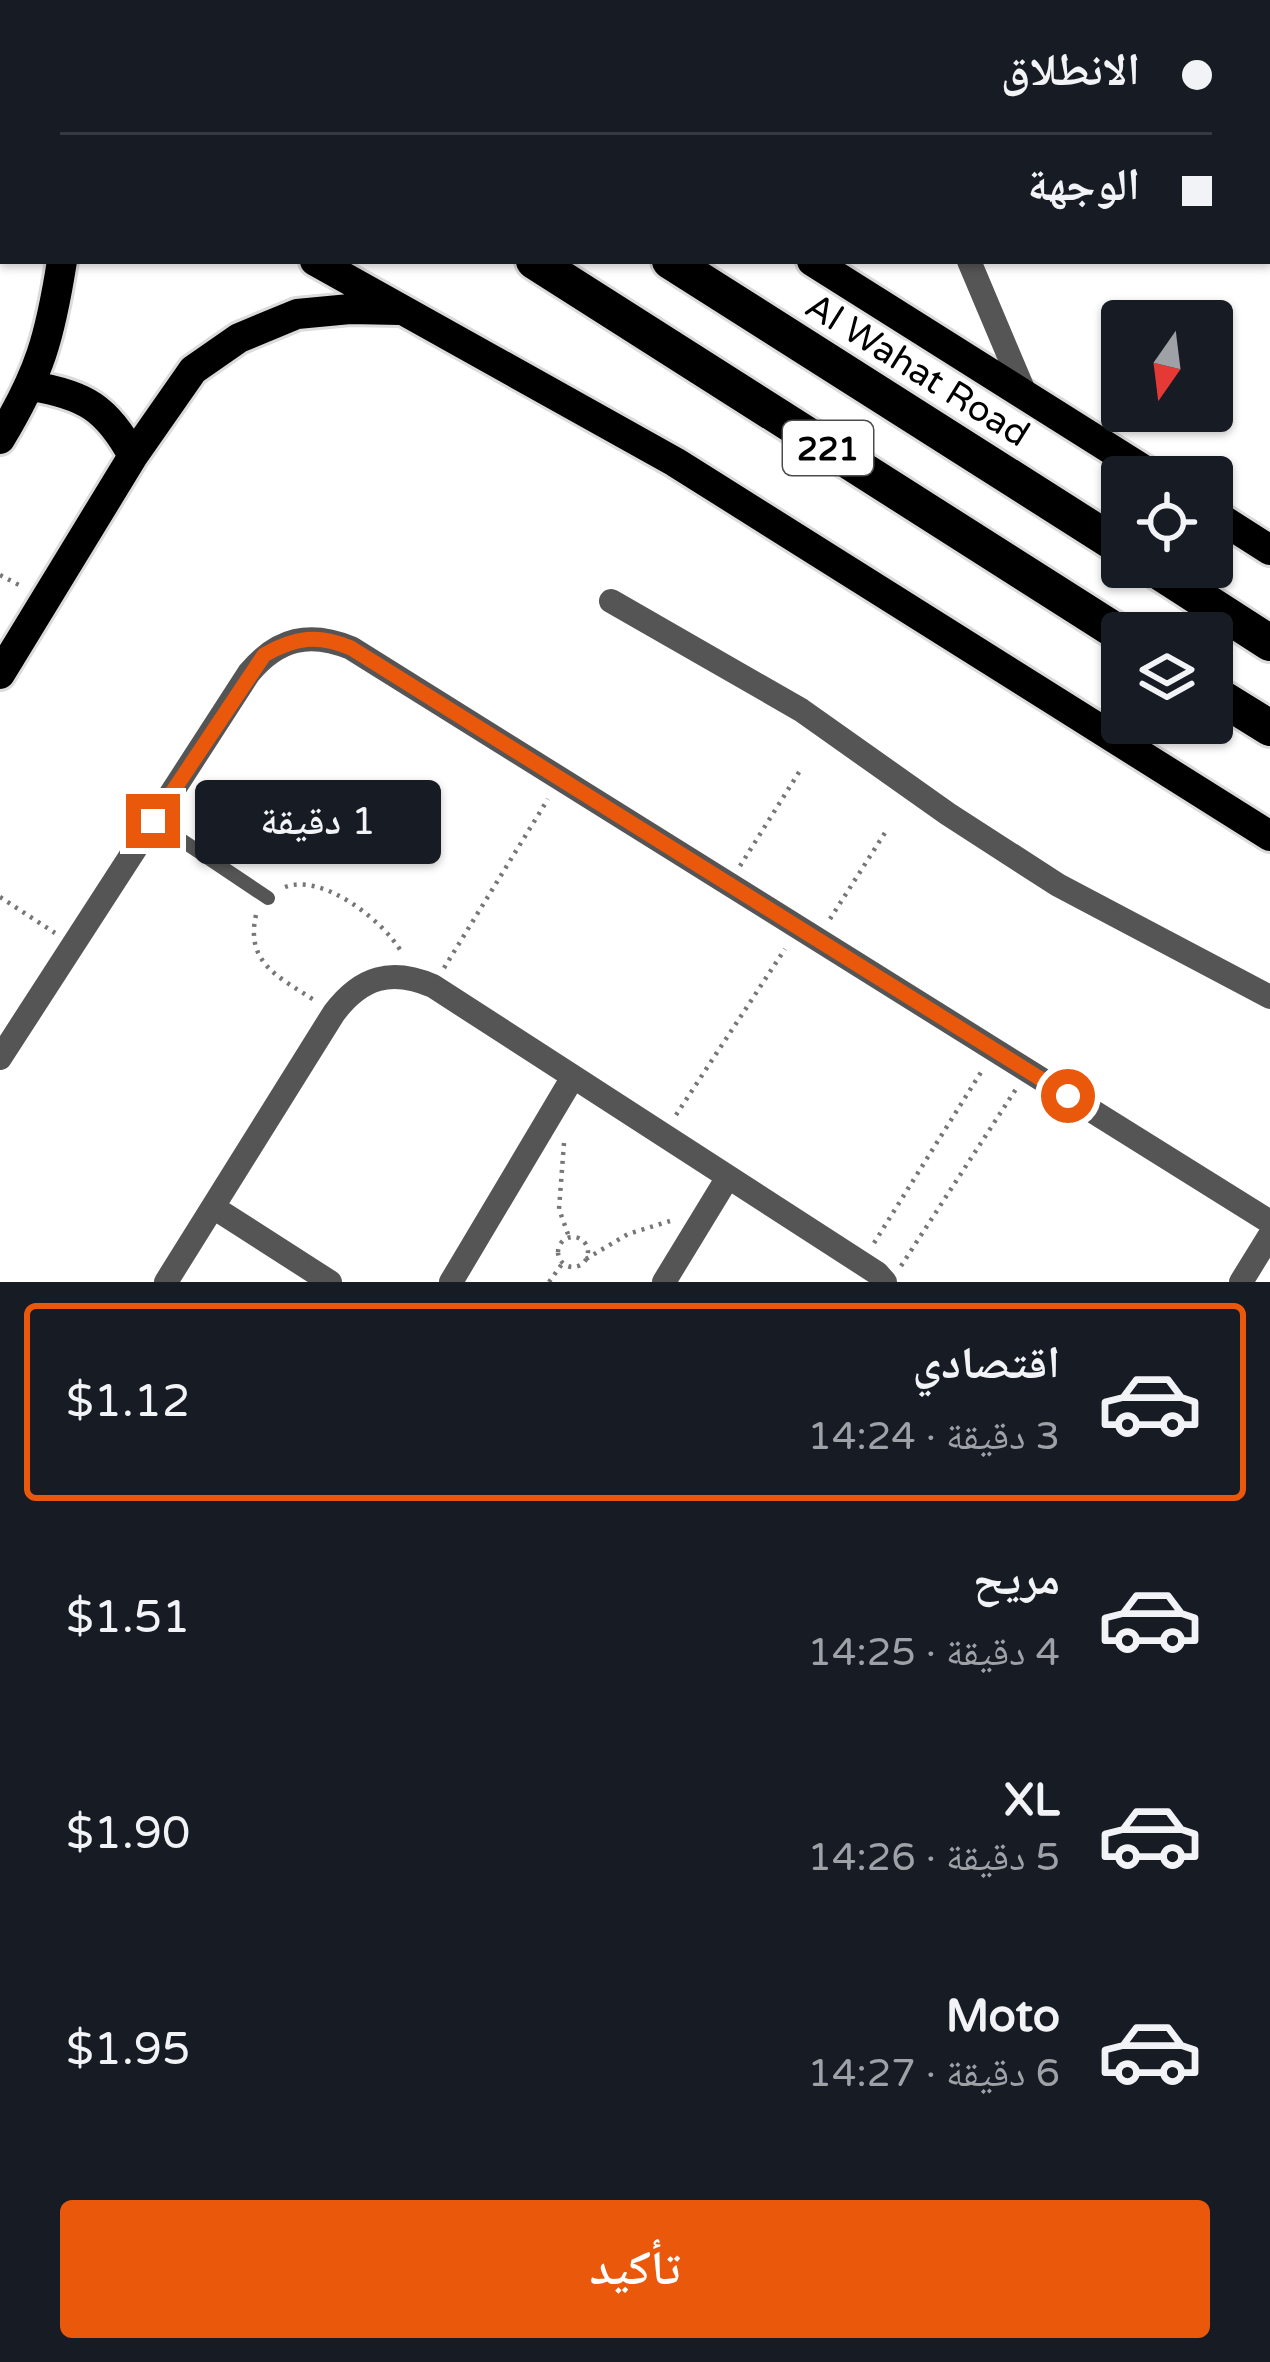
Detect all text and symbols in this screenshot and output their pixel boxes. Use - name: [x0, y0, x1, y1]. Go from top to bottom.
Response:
- text: الانطلاق: [1001, 44, 1140, 98]
- text: الوجهة: [1027, 159, 1140, 213]
- street label: Al Wahat Road: [797, 284, 1037, 456]
- north arrow: [1101, 300, 1233, 432]
- map controls: [1101, 300, 1233, 744]
- road number: 221: [783, 421, 873, 475]
- button: locate: [1101, 456, 1233, 588]
- button: layers: [1101, 612, 1233, 744]
- callout: 1 دقيقة: [195, 779, 441, 863]
- route end: [126, 794, 180, 848]
- text: 1 دقيقة: [260, 798, 376, 845]
- route start: [1041, 1069, 1095, 1123]
- text: اقتصادي: [913, 1337, 1060, 1391]
- icon: car: [1096, 1348, 1204, 1456]
- text: $1.12: [66, 1375, 190, 1429]
- text: 3 دقيقة · 14:24: [808, 1413, 1060, 1460]
- text: مريح: [973, 1553, 1060, 1607]
- icon: car: [1096, 1564, 1204, 1672]
- text: $1.51: [66, 1591, 190, 1645]
- text: 4 دقيقة · 14:25: [808, 1629, 1060, 1676]
- text: XL: [1004, 1774, 1060, 1828]
- icon: car: [1096, 1780, 1204, 1888]
- text: $1.90: [66, 1807, 190, 1861]
- text: 5 دقيقة · 14:26: [808, 1834, 1060, 1881]
- text: Moto: [946, 1990, 1060, 2044]
- icon: car: [1096, 1996, 1204, 2104]
- text: $1.95: [66, 2023, 190, 2077]
- text: 6 دقيقة · 14:27: [808, 2050, 1060, 2097]
- button: تأكيد: [60, 2200, 1210, 2338]

